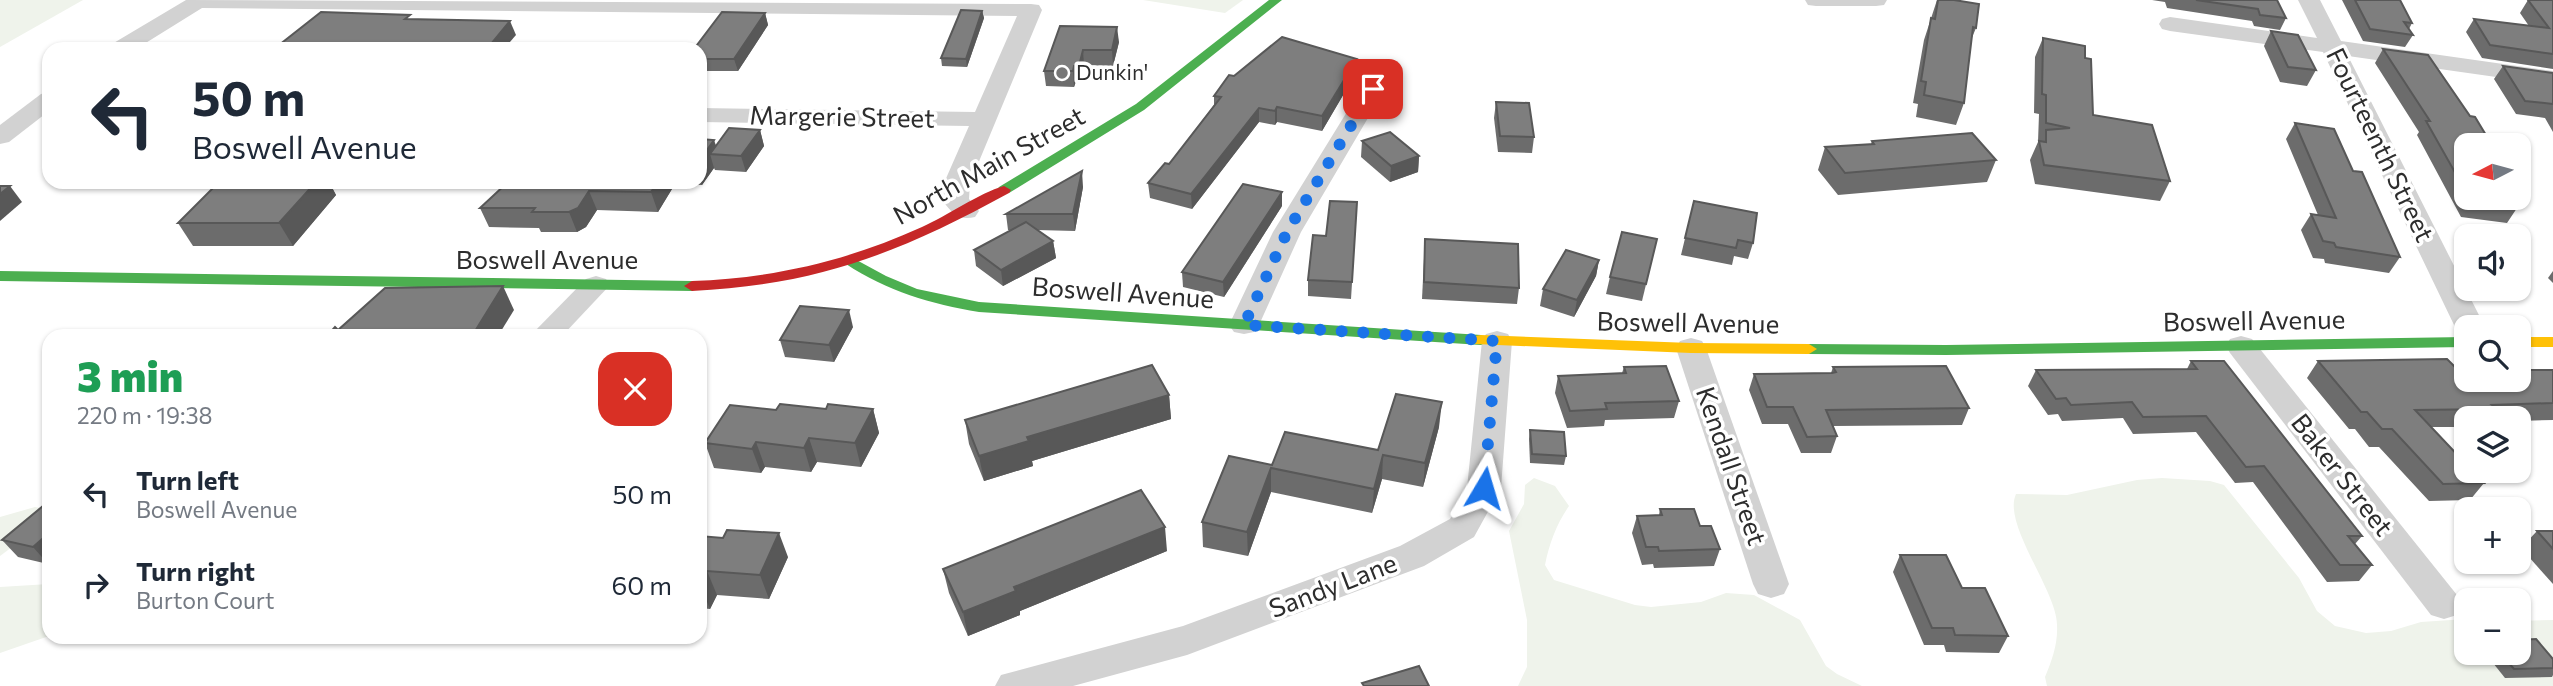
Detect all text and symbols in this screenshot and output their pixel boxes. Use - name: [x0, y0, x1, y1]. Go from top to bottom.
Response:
- street label: Fourteenth Street: [2321, 42, 2442, 246]
- place label: Dunkin': [1076, 59, 1148, 84]
- pin: [1343, 59, 1403, 119]
- marker: Dunkin': [1054, 65, 1070, 81]
- text: 50 m: [192, 66, 305, 126]
- icon: left: [77, 70, 168, 161]
- icon: arrive: [1354, 70, 1392, 108]
- street label: Margerie Street: [749, 98, 935, 133]
- street label: North Main Street: [887, 99, 1090, 230]
- text: Boswell Avenue: [192, 126, 417, 166]
- north arrow: [2454, 133, 2530, 210]
- map controls: [2454, 133, 2531, 665]
- button: sound: [2454, 224, 2531, 301]
- street label: Boswell Avenue: [456, 243, 638, 274]
- street label: Boswell Avenue: [1031, 270, 1215, 313]
- street label: Boswell Avenue: [2162, 302, 2346, 337]
- street label: Boswell Avenue: [1596, 304, 1780, 339]
- button: search: [2454, 315, 2531, 392]
- text: 3 min: [77, 349, 183, 401]
- button: close: [598, 352, 672, 426]
- street label: Kendall Street: [1691, 382, 1774, 549]
- text: 220 m · 19:38: [77, 401, 212, 429]
- button: layers: [2454, 406, 2531, 483]
- street label: Baker Street: [2286, 407, 2400, 541]
- position arrow: [1447, 451, 1521, 525]
- text: Turn left: [136, 464, 239, 495]
- icon: left: [77, 475, 115, 513]
- text: 50 m: [612, 478, 672, 509]
- text: Boswell Avenue: [136, 495, 298, 523]
- button: +: [2454, 497, 2531, 574]
- street label: Sandy Lane: [1264, 546, 1401, 623]
- text: Turn right: [136, 555, 255, 586]
- icon: right: [77, 566, 115, 604]
- text: 60 m: [612, 569, 672, 600]
- text: Burton Court: [136, 586, 274, 614]
- button: −: [2454, 588, 2531, 665]

